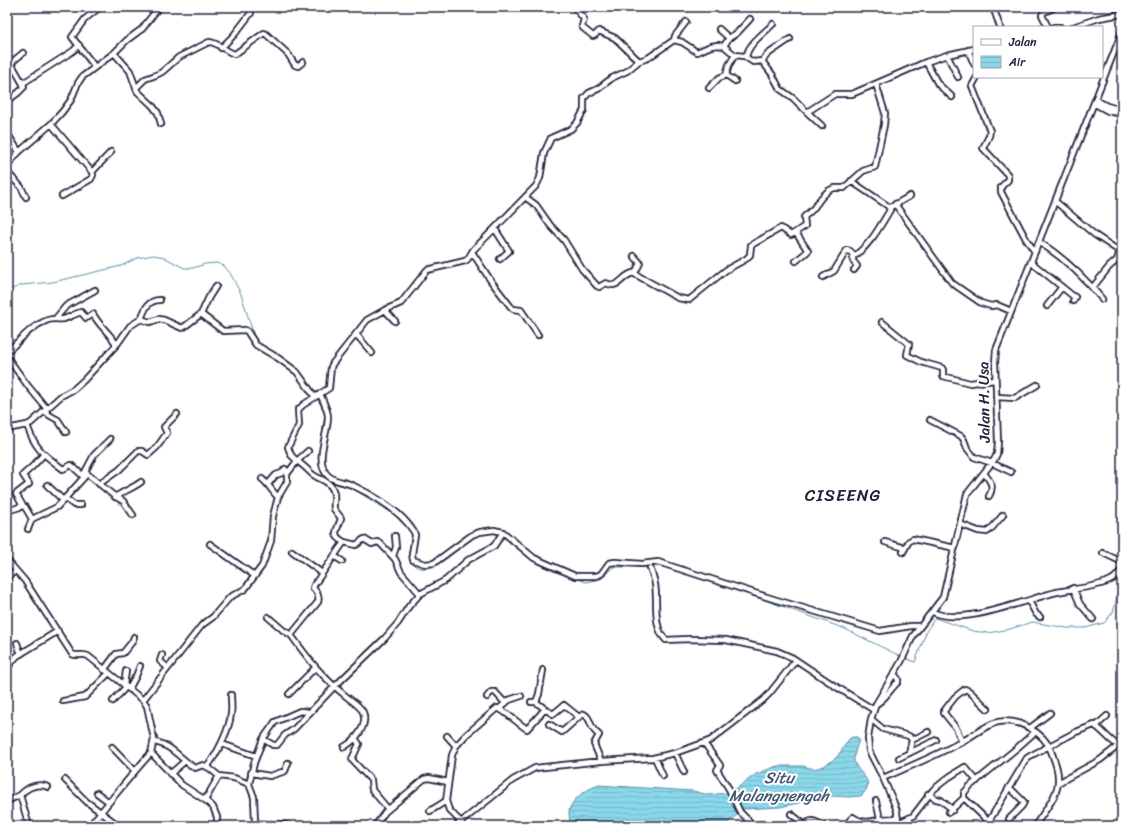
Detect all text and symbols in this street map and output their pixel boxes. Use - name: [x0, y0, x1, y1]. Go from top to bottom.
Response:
- legend: [973, 26, 1103, 78]
- text: Jalan: [1008, 31, 1037, 53]
- text: Air: [1008, 51, 1026, 73]
- street label: Jalan H. Usa: [970, 361, 998, 444]
- district label: CISEENG: [805, 480, 881, 510]
- water label: Situ Malangnengah: [729, 763, 831, 810]

